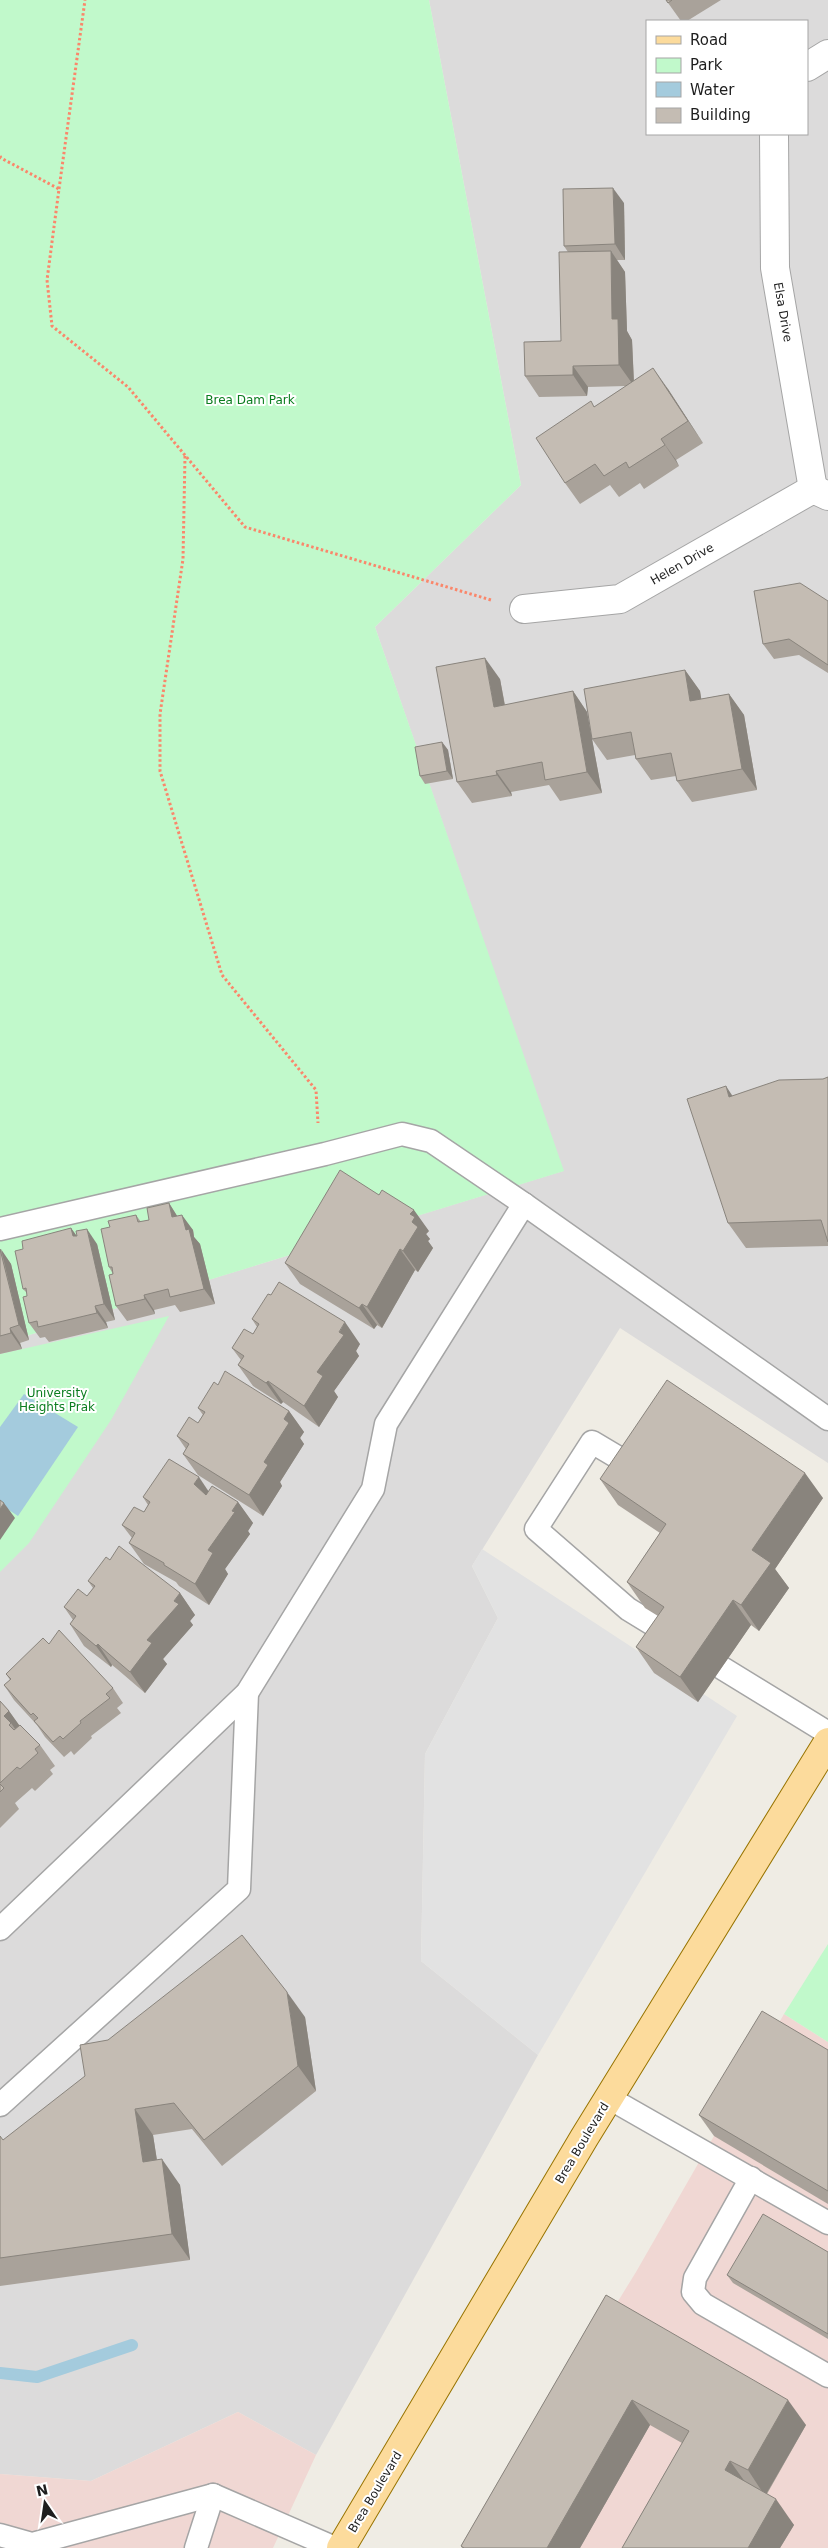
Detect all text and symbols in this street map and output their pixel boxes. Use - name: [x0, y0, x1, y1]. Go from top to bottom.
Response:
- legend: [646, 20, 808, 135]
- text: Road: [690, 31, 728, 49]
- text: Park: [690, 56, 723, 74]
- text: Water: [690, 81, 735, 99]
- text: Building: [690, 106, 751, 124]
- street label: Elsa Drive: [771, 281, 795, 343]
- park label: Brea Dam Park: [205, 393, 295, 407]
- street label: Helen Drive: [648, 540, 716, 588]
- park label: University Heights Prak: [19, 1386, 95, 1414]
- street label: Brea Boulevard: [552, 2100, 612, 2186]
- street label: Brea Boulevard: [345, 2449, 405, 2535]
- north arrow: [20, 2478, 70, 2528]
- text: N: [35, 2481, 50, 2499]

